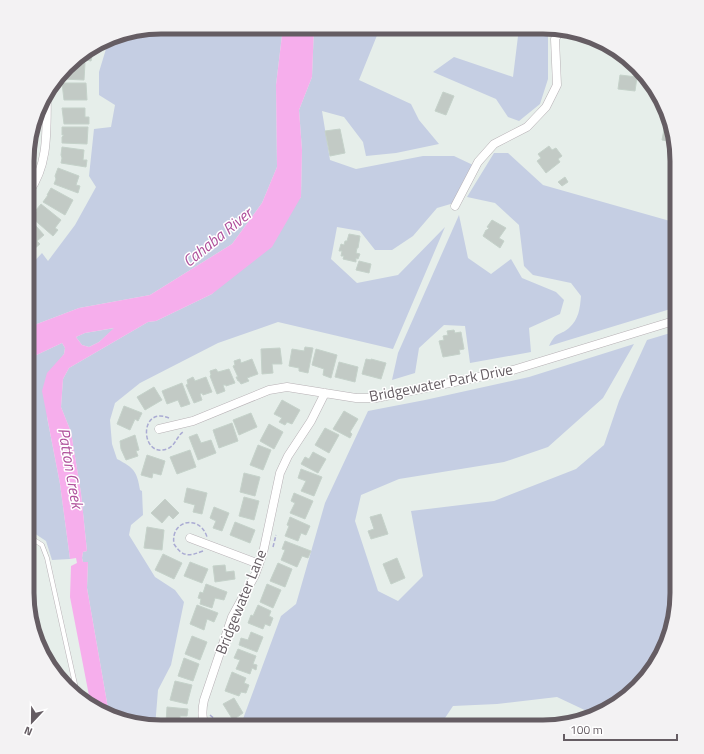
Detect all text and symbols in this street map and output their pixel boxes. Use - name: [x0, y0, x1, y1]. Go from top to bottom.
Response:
- water label: Cahaba River: [177, 200, 258, 273]
- street label: Bridgewater Park Drive: [367, 357, 515, 408]
- water label: Patton Creek: [52, 426, 90, 512]
- street label: Bridgewater Lane: [209, 546, 272, 658]
- north arrow: [12, 702, 52, 742]
- scale bar: [564, 716, 677, 742]
- text: 100 m: [570, 720, 603, 739]
- text: N: [22, 722, 35, 740]

